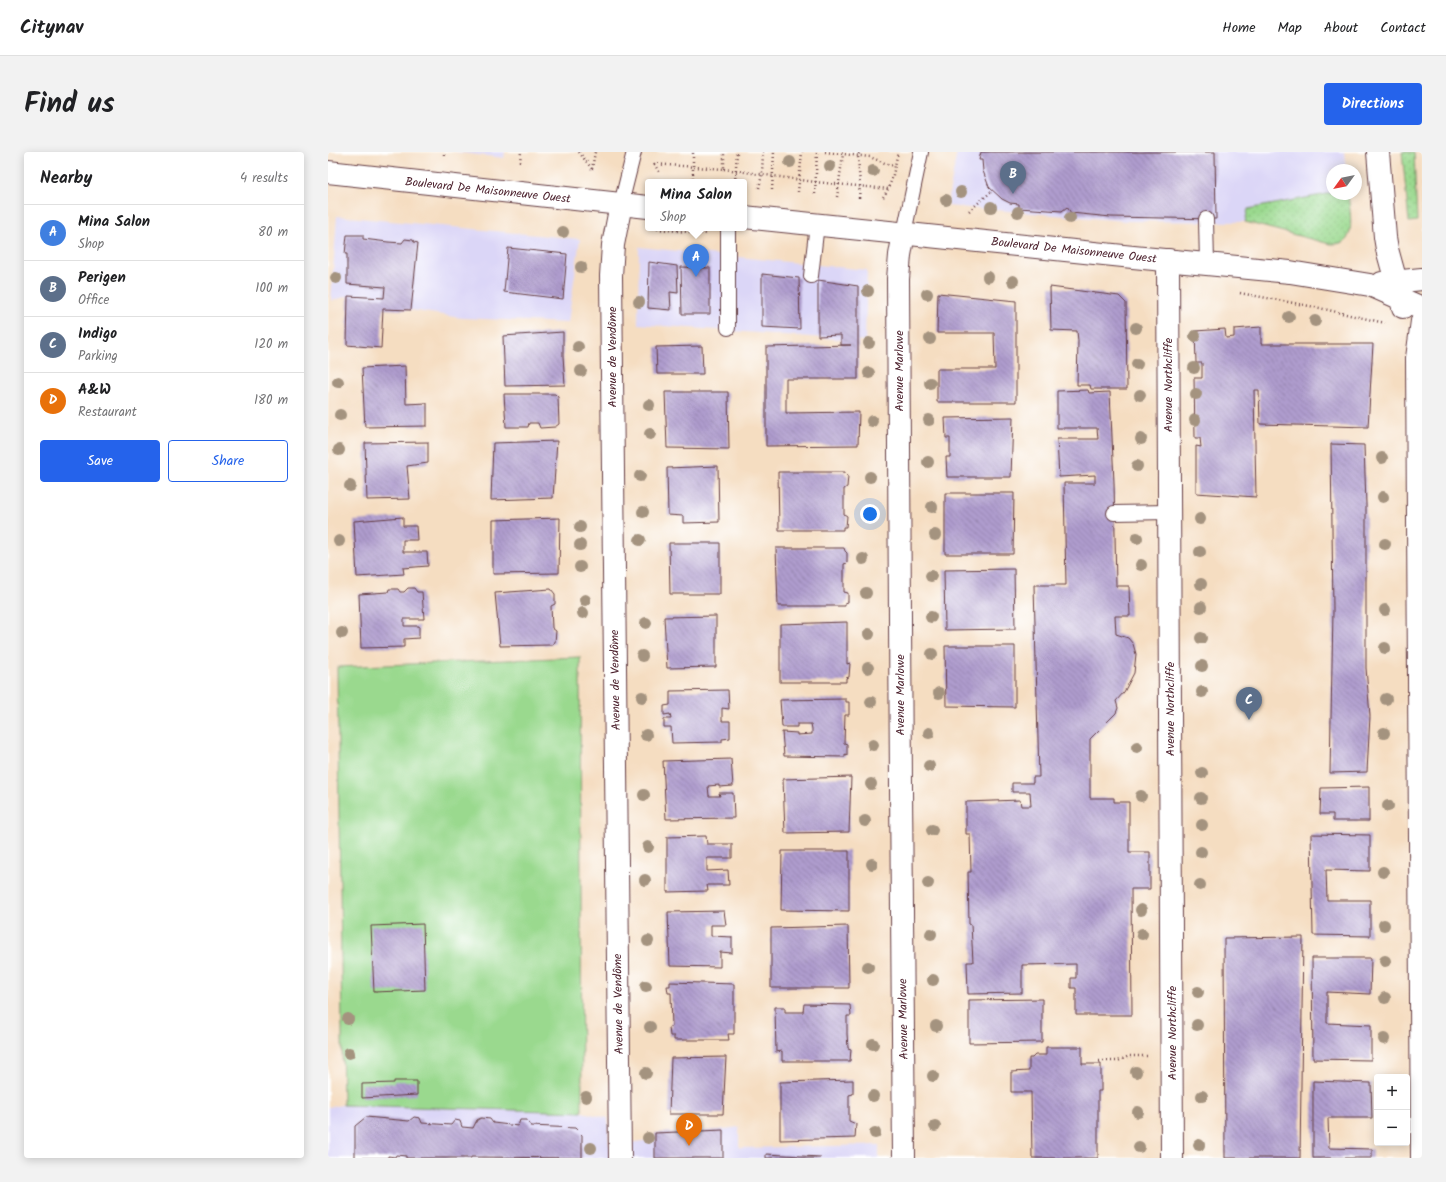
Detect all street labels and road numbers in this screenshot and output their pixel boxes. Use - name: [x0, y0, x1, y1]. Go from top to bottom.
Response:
- street label: Boulevard De Maisonneuve Ouest: [404, 172, 572, 209]
- street label: Boulevard De Maisonneuve Ouest: [990, 232, 1158, 269]
- street label: Avenue de Vendôme: [603, 306, 622, 407]
- street label: Avenue Marlowe: [890, 330, 909, 412]
- street label: Avenue Northcliffe: [1159, 337, 1178, 432]
- street label: Avenue de Vendôme: [605, 629, 626, 731]
- street label: Avenue Marlowe: [891, 654, 910, 736]
- street label: Avenue Northcliffe: [1161, 661, 1180, 756]
- street label: Avenue de Vendôme: [608, 953, 629, 1055]
- street label: Avenue Marlowe: [893, 978, 914, 1060]
- street label: Avenue Northcliffe: [1163, 985, 1182, 1080]

